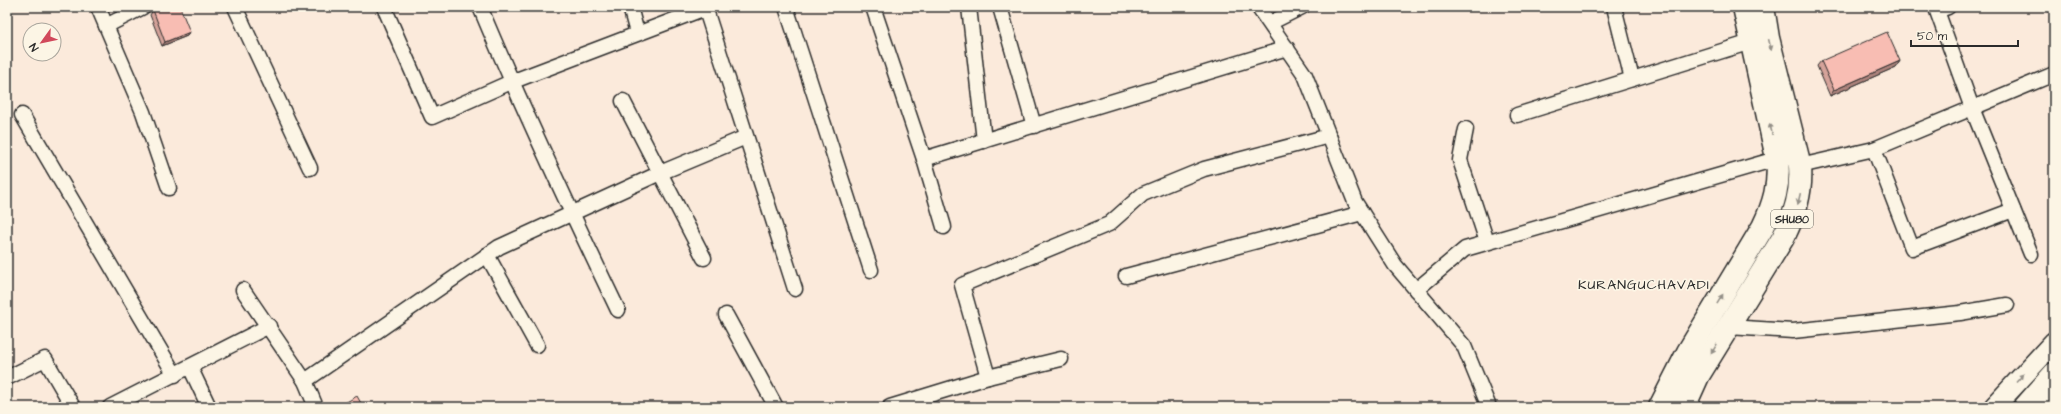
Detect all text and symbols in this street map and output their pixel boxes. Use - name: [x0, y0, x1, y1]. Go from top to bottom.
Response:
- north arrow: [22, 22, 62, 62]
- scale bar: [1911, 22, 2018, 48]
- text: 50 m: [1917, 28, 1948, 45]
- one-way arrow: [1767, 39, 1773, 51]
- text: N: [26, 40, 42, 54]
- one-way arrow: [1767, 123, 1773, 135]
- one-way arrow: [1795, 193, 1801, 206]
- road number: SHU80: [1771, 210, 1813, 228]
- district label: KURANGUCHAVADI: [1578, 275, 1710, 295]
- one-way arrow: [1716, 293, 1723, 305]
- one-way arrow: [1711, 343, 1718, 355]
- one-way arrow: [2015, 372, 2024, 383]

